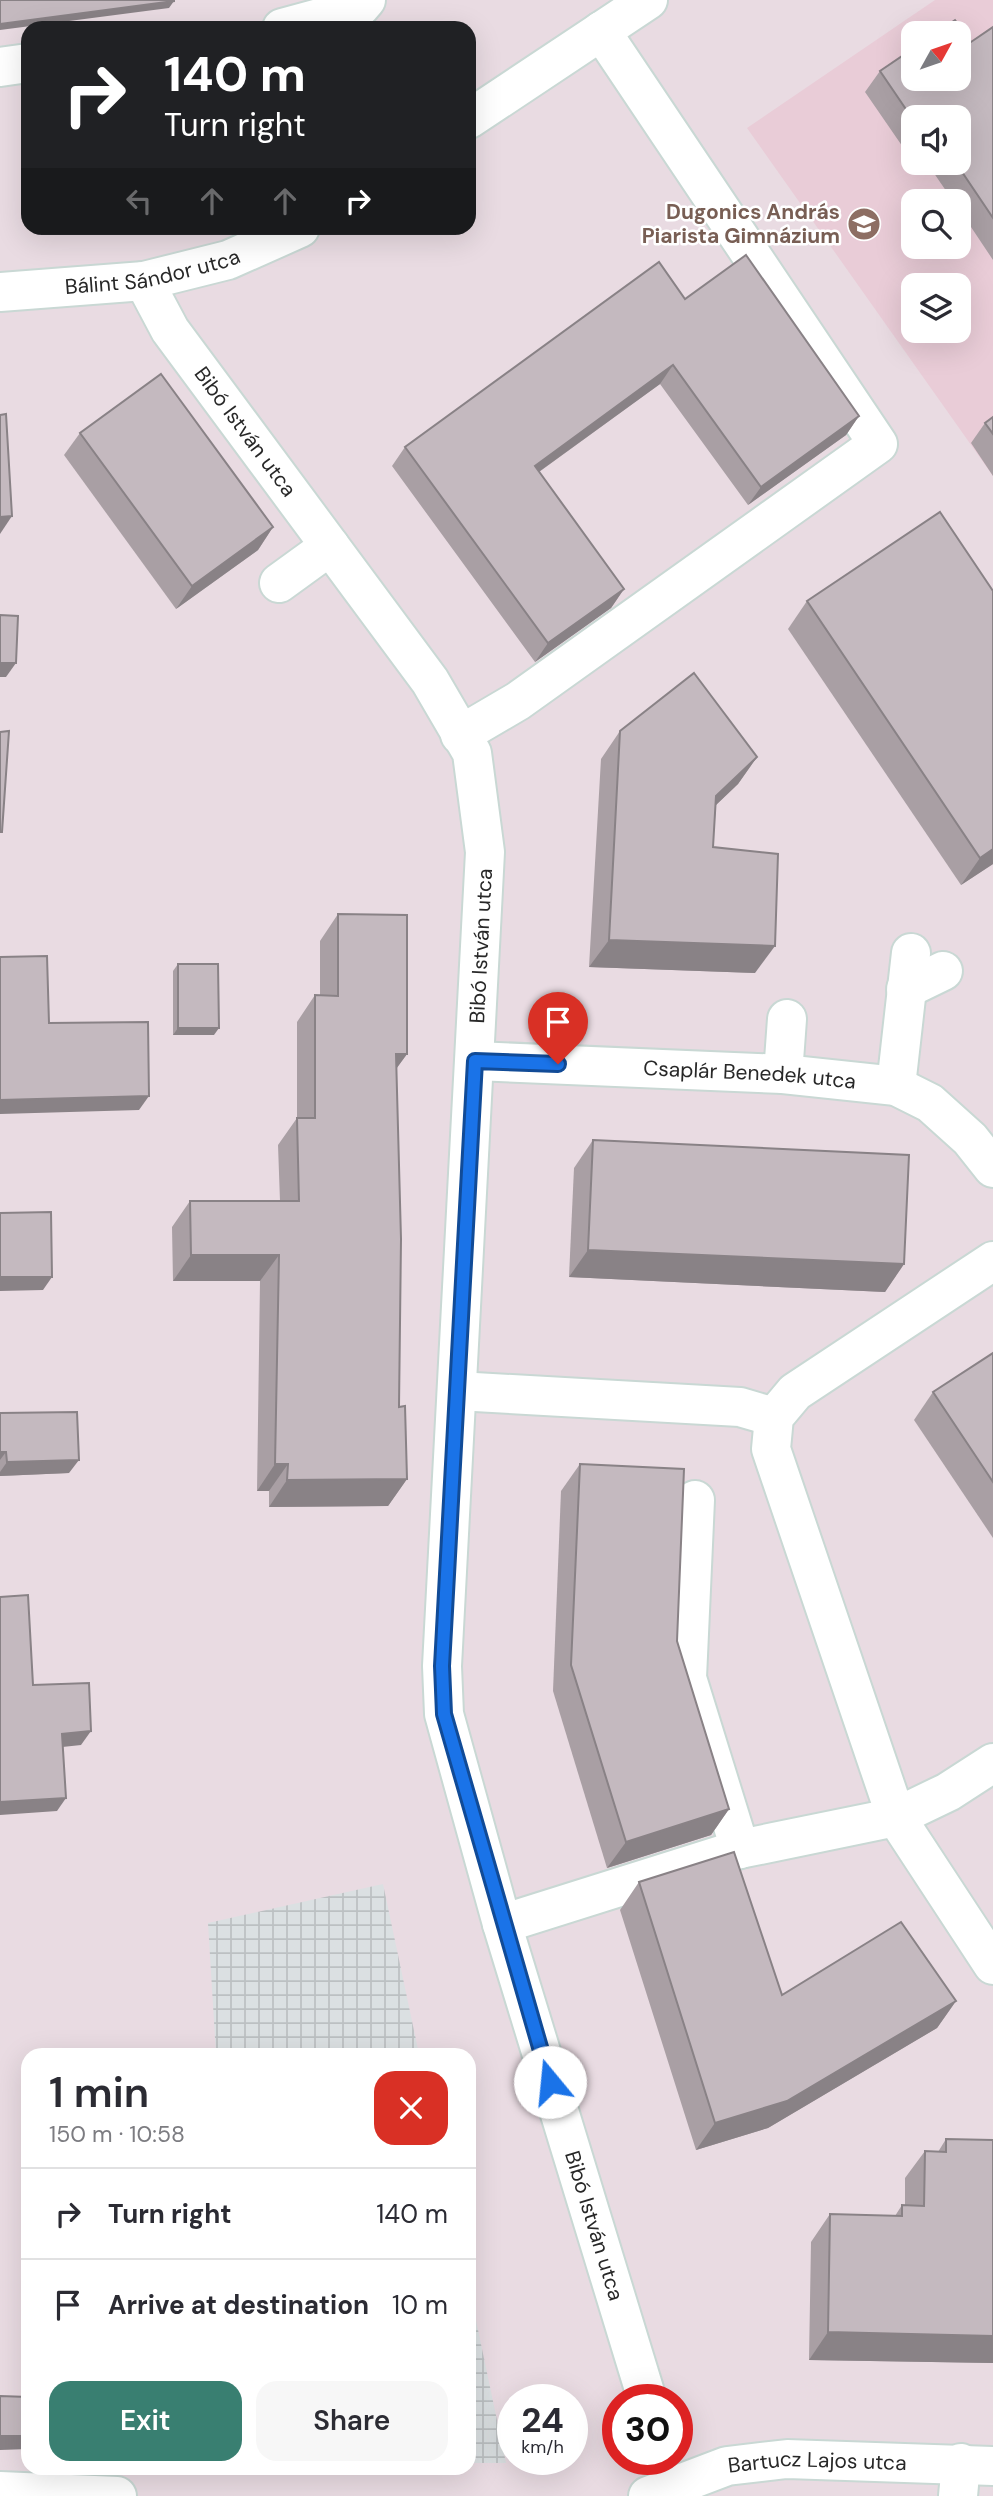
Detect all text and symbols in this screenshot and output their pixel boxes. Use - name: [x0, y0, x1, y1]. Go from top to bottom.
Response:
- north arrow: [901, 21, 971, 91]
- map controls: [901, 21, 971, 343]
- text: 140 m: [164, 42, 306, 106]
- icon: right: [49, 49, 140, 140]
- text: Turn right: [164, 104, 306, 146]
- button: sound: [901, 105, 971, 175]
- icon: left: [120, 182, 158, 220]
- icon: ahead: [193, 182, 231, 220]
- icon: ahead: [266, 182, 304, 220]
- icon: right: [339, 182, 377, 220]
- button: search: [901, 189, 971, 259]
- place label: Dugonics András Piarista Gimnázium: [642, 198, 840, 250]
- school or university icon: Dugonics András Piarista Gimnázium: [845, 205, 883, 243]
- street label: Bálint Sándor utca: [64, 242, 245, 301]
- button: layers: [901, 273, 971, 343]
- street label: Bibó István utca: [188, 361, 303, 502]
- street label: Bibó István utca: [463, 868, 499, 1024]
- pin: [528, 992, 588, 1064]
- icon: arrive: [539, 1003, 577, 1041]
- street label: Csaplár Benedek utca: [643, 1054, 857, 1096]
- position arrow: [513, 2045, 587, 2119]
- text: 1 min: [49, 2065, 149, 2120]
- button: close: [374, 2071, 448, 2145]
- text: 150 m · 10:58: [49, 2119, 185, 2149]
- street label: Bibó István utca: [558, 2147, 630, 2304]
- icon: right: [49, 2195, 87, 2233]
- text: Turn right: [108, 2197, 232, 2231]
- text: 140 m: [376, 2197, 448, 2231]
- icon: arrive: [49, 2286, 87, 2324]
- text: Arrive at destination: [108, 2288, 369, 2322]
- text: 10 m: [392, 2288, 448, 2322]
- button: Exit: [49, 2381, 242, 2461]
- button: Share: [256, 2381, 448, 2461]
- speed limit sign: 30: [602, 2384, 693, 2475]
- text: 24: [521, 2397, 564, 2443]
- text: km/h: [521, 2435, 564, 2459]
- street label: Bartucz Lajos utca: [726, 2445, 907, 2480]

